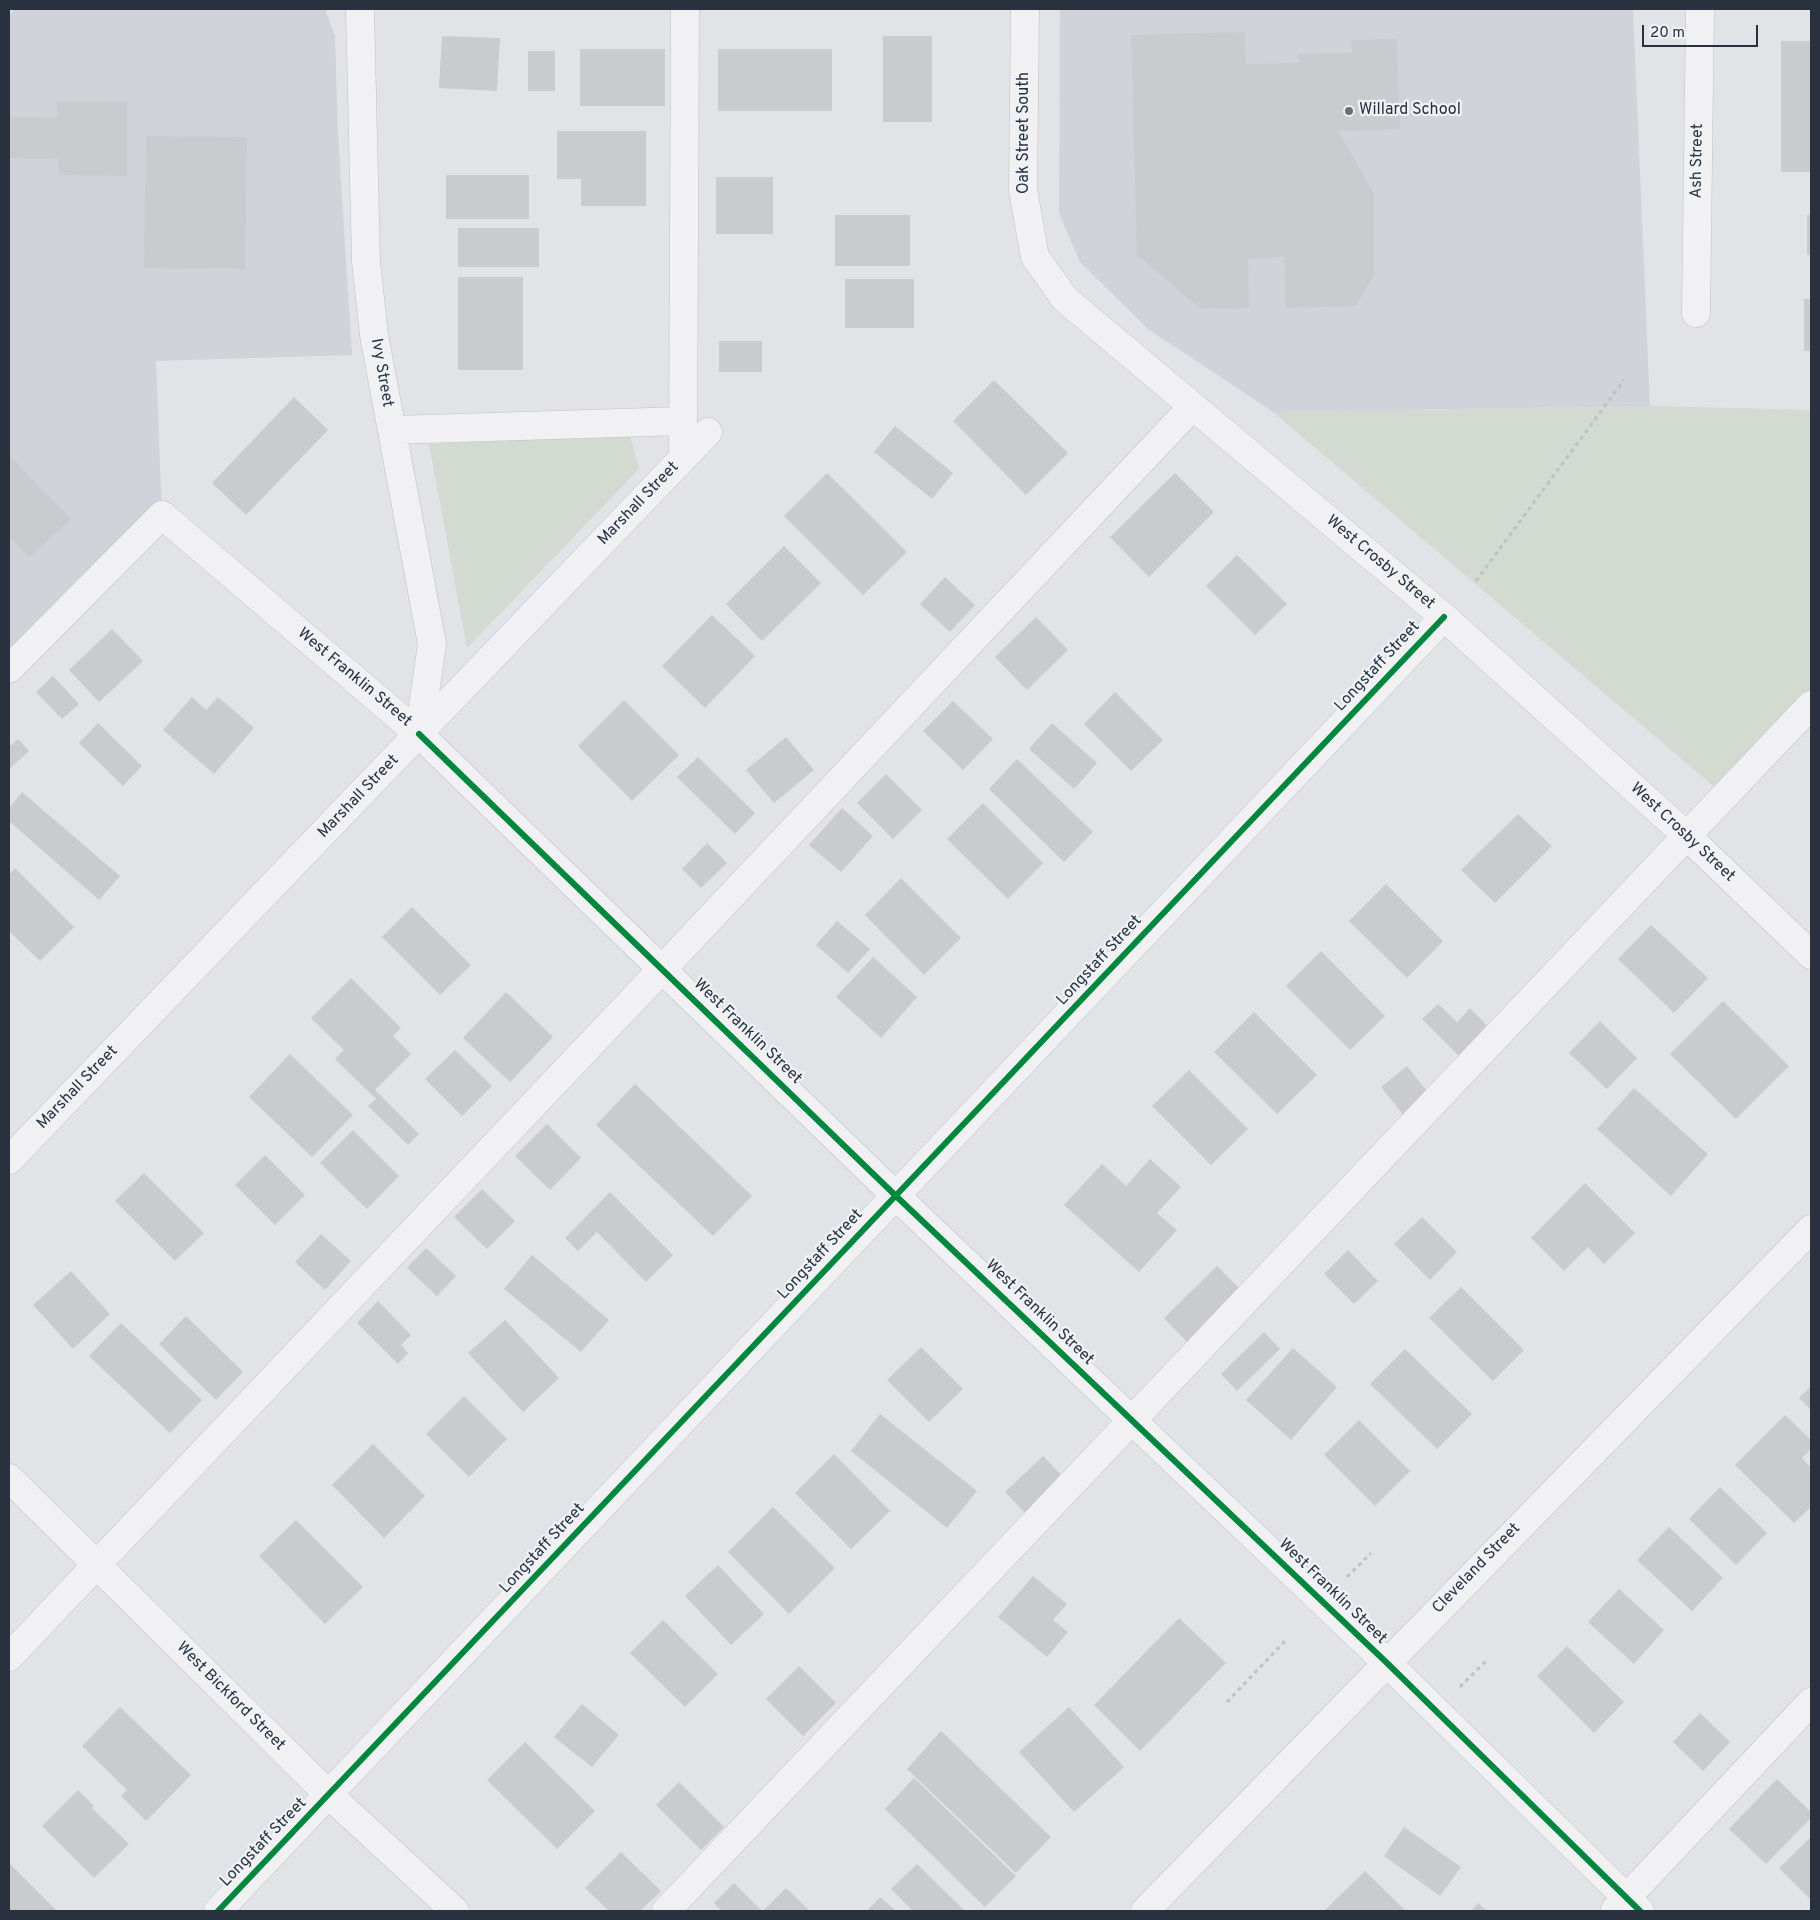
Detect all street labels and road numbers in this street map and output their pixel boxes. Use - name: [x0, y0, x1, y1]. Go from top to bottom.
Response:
- street label: Oak Street South: [1015, 72, 1035, 194]
- street label: Ash Street: [1688, 123, 1708, 199]
- street label: Ivy Street: [366, 337, 396, 409]
- street label: Marshall Street: [594, 458, 684, 550]
- street label: West Crosby Street: [1322, 512, 1438, 614]
- street label: Longstaff Street: [1331, 618, 1425, 716]
- street label: West Franklin Street: [293, 624, 415, 732]
- street label: Marshall Street: [314, 751, 404, 843]
- street label: West Crosby Street: [1626, 779, 1738, 887]
- street label: Longstaff Street: [1053, 912, 1147, 1010]
- street label: West Franklin Street: [689, 975, 805, 1089]
- street label: Marshall Street: [33, 1042, 123, 1134]
- street label: Longstaff Street: [774, 1206, 868, 1304]
- street label: West Franklin Street: [981, 1256, 1097, 1370]
- street label: Longstaff Street: [496, 1500, 590, 1598]
- street label: Cleveland Street: [1429, 1520, 1525, 1618]
- street label: West Franklin Street: [1274, 1535, 1390, 1649]
- street label: West Bickford Street: [172, 1639, 288, 1755]
- street label: Longstaff Street: [217, 1795, 311, 1891]

